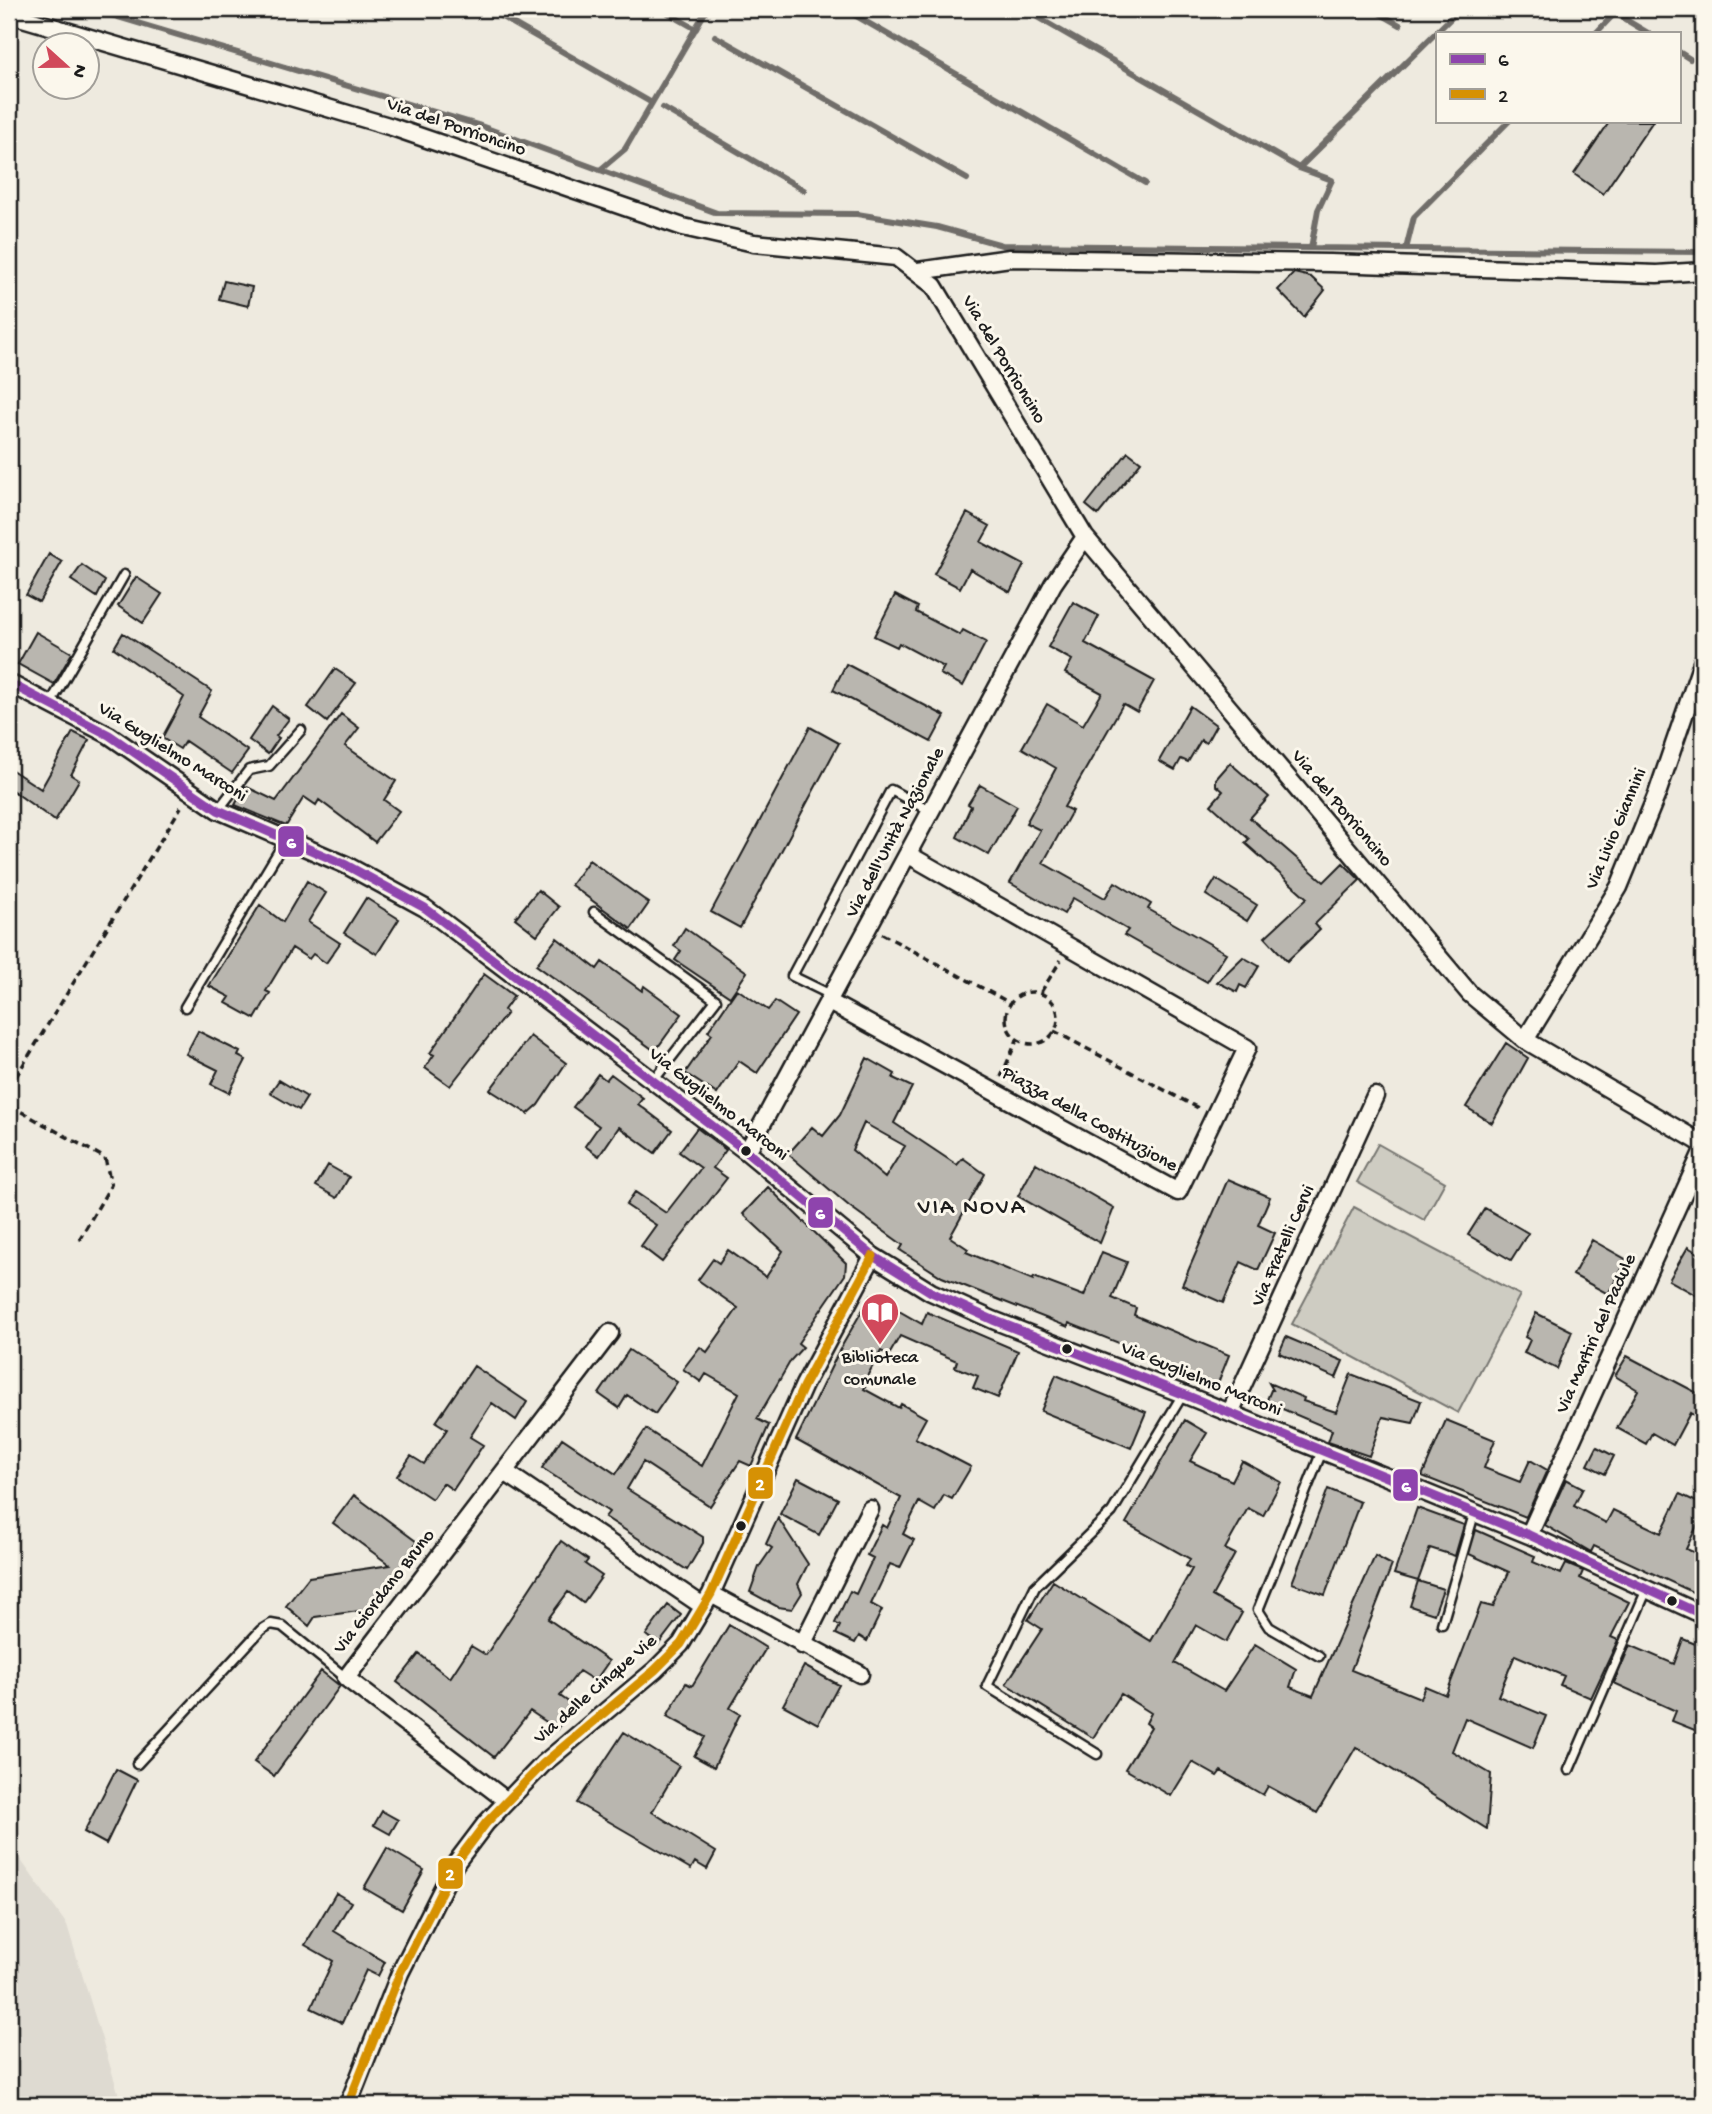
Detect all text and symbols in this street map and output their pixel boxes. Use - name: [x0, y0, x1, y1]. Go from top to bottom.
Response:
- north arrow: [32, 32, 102, 102]
- legend: [1436, 32, 1680, 122]
- text: 6: [1498, 50, 1509, 75]
- text: N: [66, 61, 92, 81]
- text: 2: [1498, 86, 1508, 111]
- street label: Via del Porrioncino: [382, 93, 529, 163]
- street label: Via del Porrioncino: [955, 291, 1050, 428]
- street label: Via Guglielmo Marconi: [92, 697, 251, 808]
- street label: Via dell'Unità Nazionale: [841, 744, 951, 923]
- street label: Via del Porrioncino: [1285, 745, 1397, 872]
- street label: Via Livio Giannini: [1581, 765, 1653, 894]
- line badge: 6: [277, 825, 305, 858]
- text: 6: [286, 833, 296, 856]
- street label: Via Guglielmo Marconi: [643, 1043, 793, 1167]
- street label: Piazza della Costituzione: [996, 1061, 1181, 1178]
- unlabelled marker: [739, 1144, 753, 1158]
- street label: Via Fratelli Cervi: [1247, 1182, 1321, 1311]
- district label: VIA NOVA: [917, 1195, 1026, 1222]
- line badge: 6: [807, 1196, 834, 1229]
- text: 6: [815, 1204, 825, 1227]
- street label: Via Martiri del Padule: [1551, 1251, 1643, 1418]
- library icon: Biblioteca comunale: [859, 1291, 901, 1346]
- street label: Via Guglielmo Marconi: [1116, 1337, 1285, 1423]
- unlabelled marker: [1060, 1342, 1074, 1356]
- place label: Biblioteca comunale: [841, 1347, 920, 1392]
- line badge: 2: [747, 1466, 774, 1500]
- line badge: 6: [1392, 1468, 1419, 1502]
- text: 2: [755, 1475, 765, 1498]
- text: 6: [1401, 1477, 1411, 1500]
- unlabelled marker: [734, 1519, 748, 1533]
- street label: Via Giordano Bruno: [329, 1525, 441, 1660]
- unlabelled marker: [1665, 1594, 1679, 1608]
- street label: Via delle Cinque Vie: [529, 1630, 663, 1750]
- line badge: 2: [437, 1857, 464, 1890]
- text: 2: [445, 1865, 455, 1888]

